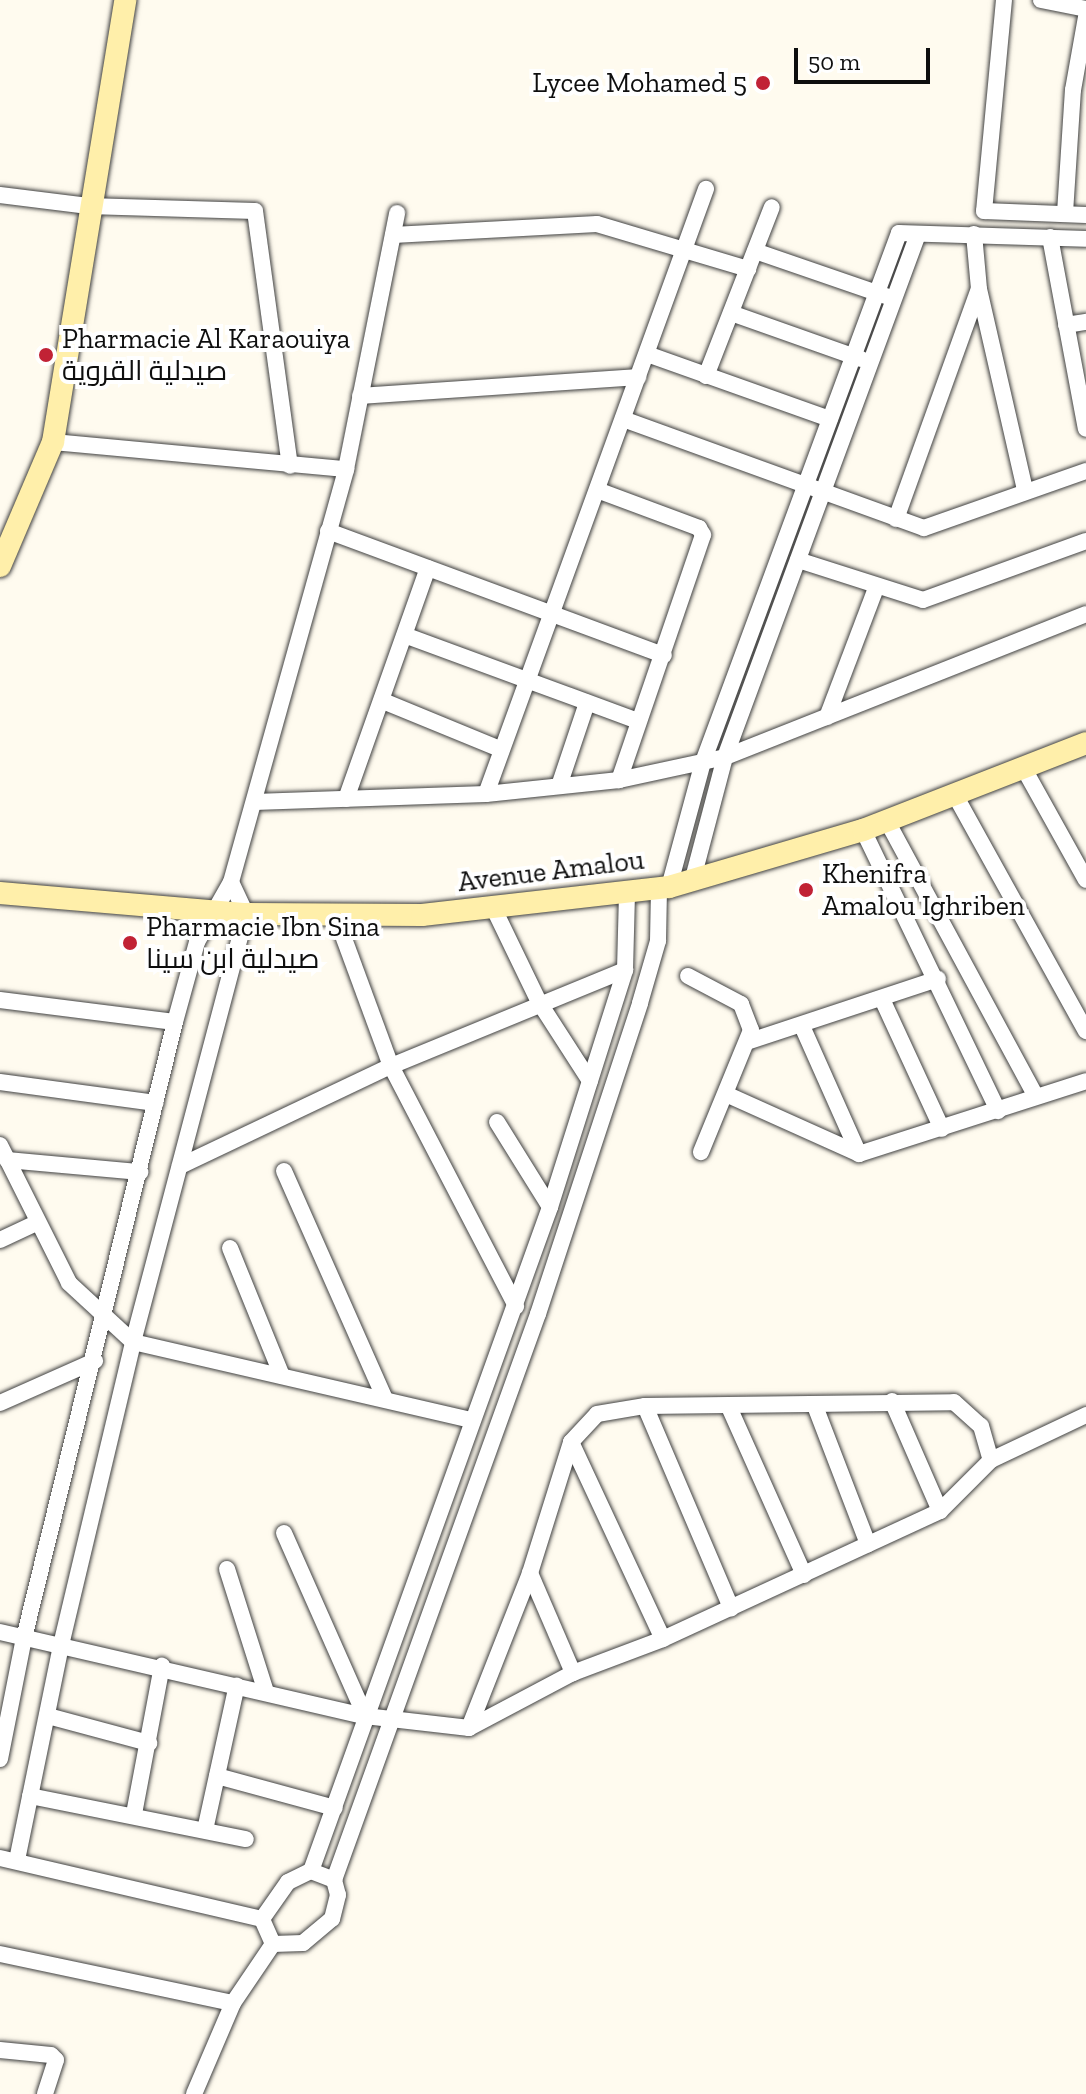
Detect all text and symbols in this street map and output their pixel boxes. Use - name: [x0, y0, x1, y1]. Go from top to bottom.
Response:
- scale bar: [798, 32, 934, 82]
- text: 50 m: [808, 47, 860, 76]
- place label: Lycee Mohamed 5: [532, 66, 747, 100]
- marker: Lycee Mohamed 5: [754, 74, 772, 92]
- place label: Pharmacie Al Karaouiya صيدلية القروية: [62, 322, 351, 388]
- marker: Pharmacie Al Karaouiya صيدلية القروية: [37, 346, 55, 364]
- street label: Avenue Amalou: [455, 843, 647, 899]
- place label: Khenifra Amalou Ighriben: [822, 857, 1025, 923]
- marker: Khenifra Amalou Ighriben: [797, 881, 815, 899]
- place label: Pharmacie Ibn Sina صيدلية ابن سينا: [146, 910, 380, 976]
- marker: Pharmacie Ibn Sina صيدلية ابن سينا: [121, 934, 139, 952]

